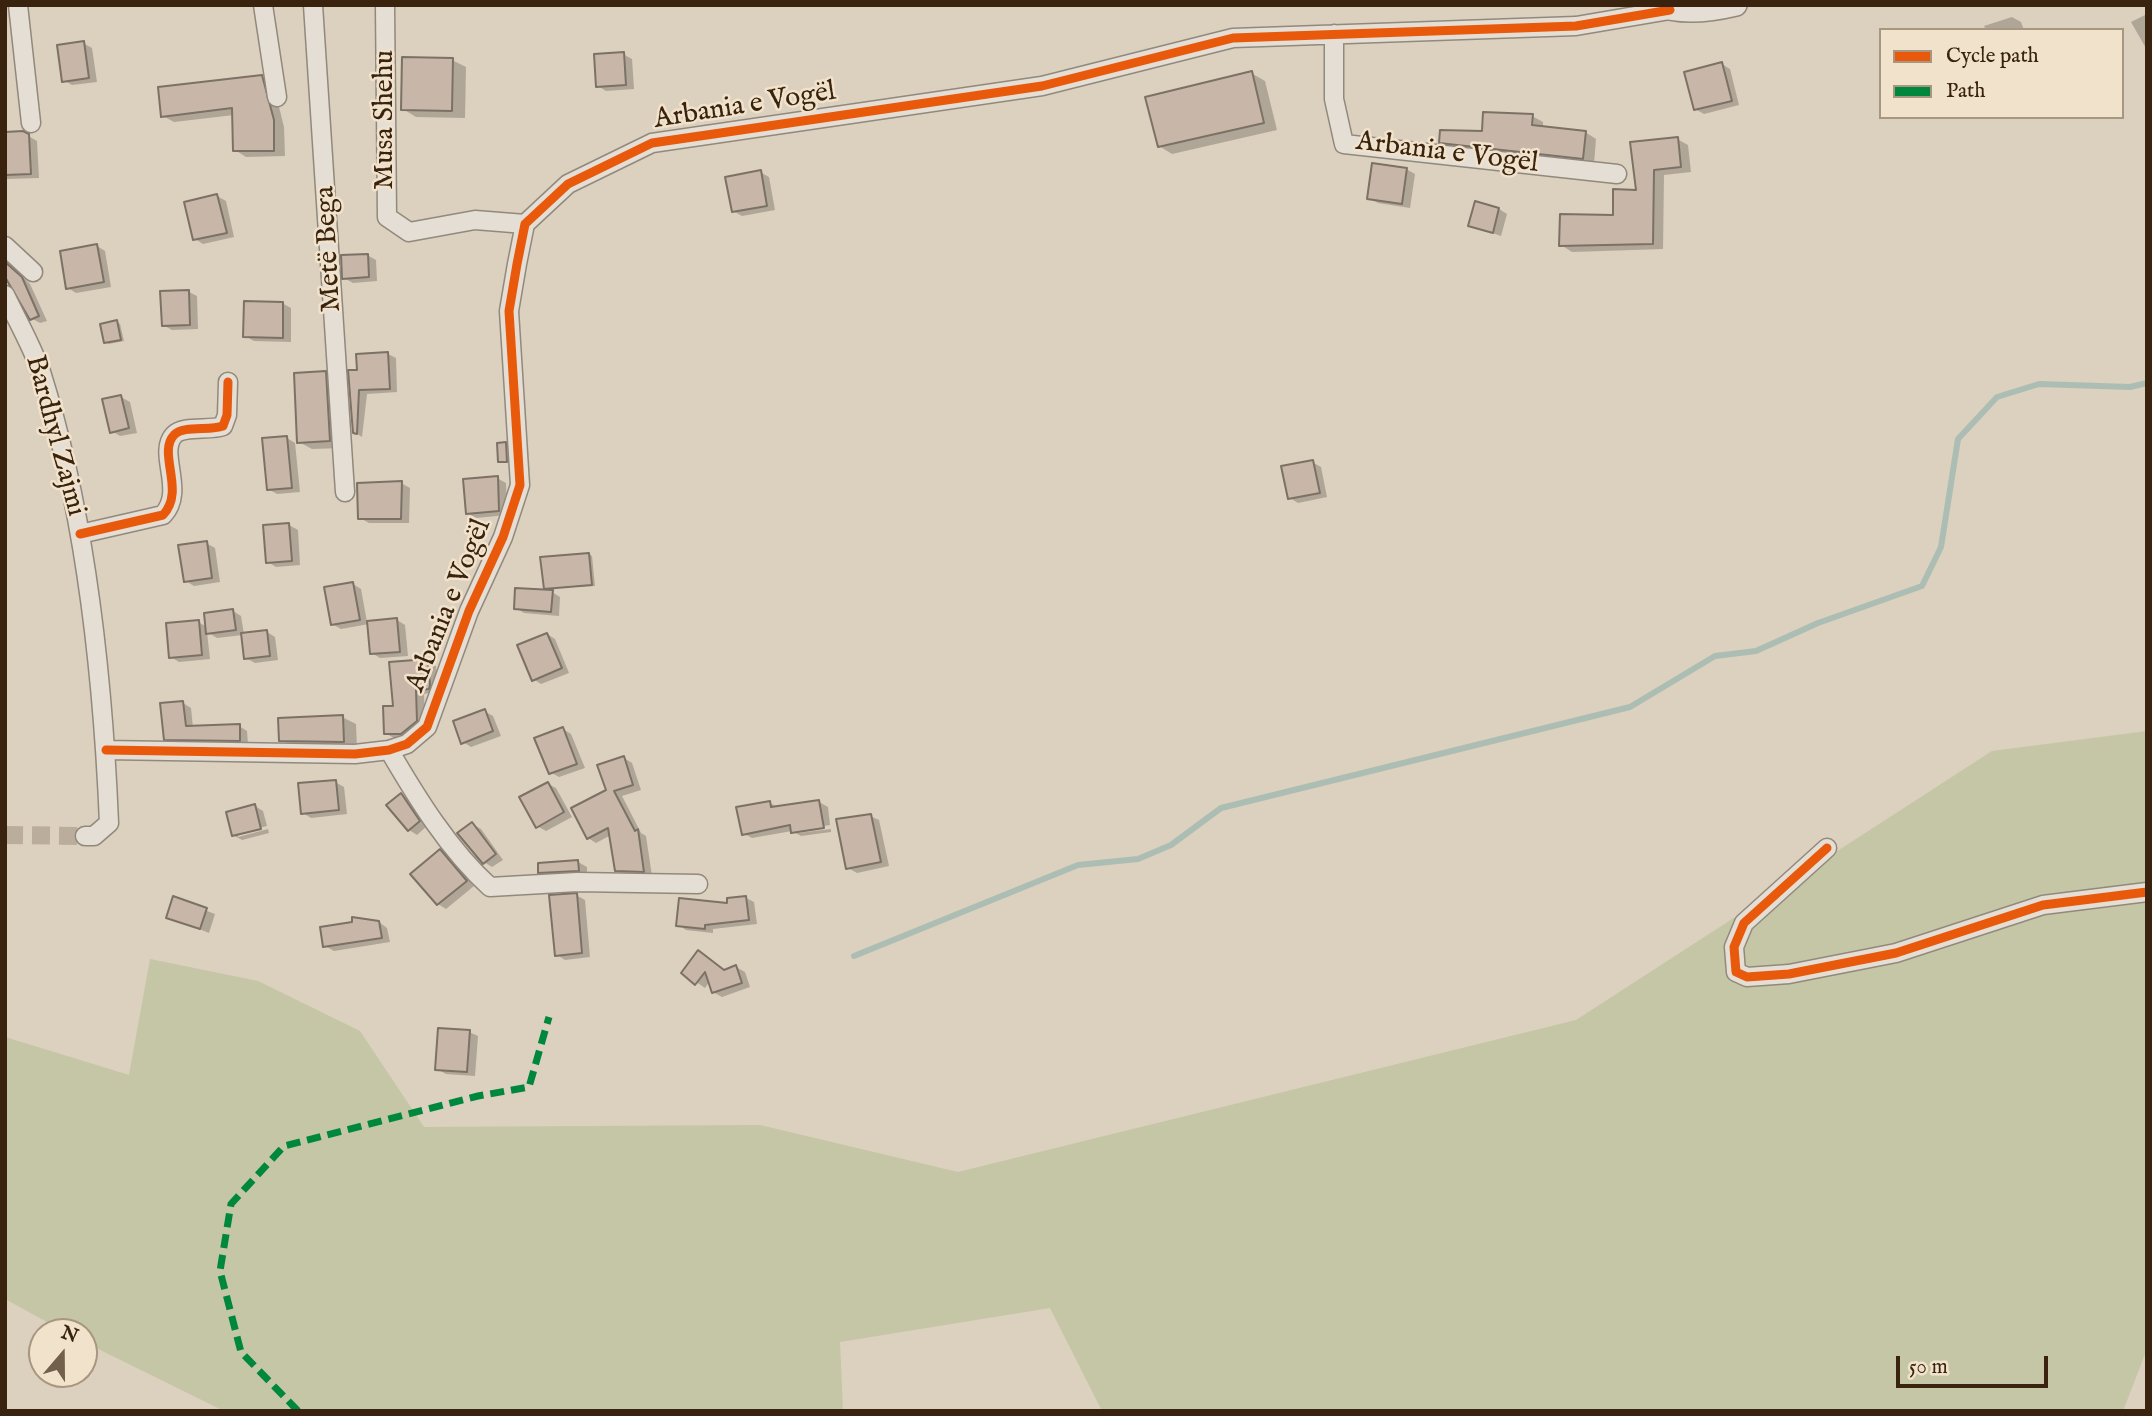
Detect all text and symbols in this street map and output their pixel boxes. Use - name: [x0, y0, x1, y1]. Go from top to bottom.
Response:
- legend: [1879, 28, 2124, 119]
- text: Cycle path: [1946, 43, 2039, 70]
- street label: Musa Shehu: [369, 50, 403, 190]
- street label: Arbania e Vogël: [652, 76, 838, 138]
- text: Path: [1946, 78, 1985, 105]
- street label: Arbania e Vogël: [1354, 126, 1540, 182]
- street label: Metë Bega: [310, 185, 350, 313]
- street label: Bardhyl Zajmi: [16, 352, 92, 520]
- street label: Arbania e Vogël: [400, 515, 500, 697]
- north arrow: [28, 1318, 98, 1388]
- text: N: [58, 1321, 81, 1349]
- scale bar: [1900, 1342, 2052, 1386]
- text: 50 m: [1909, 1354, 1948, 1381]

